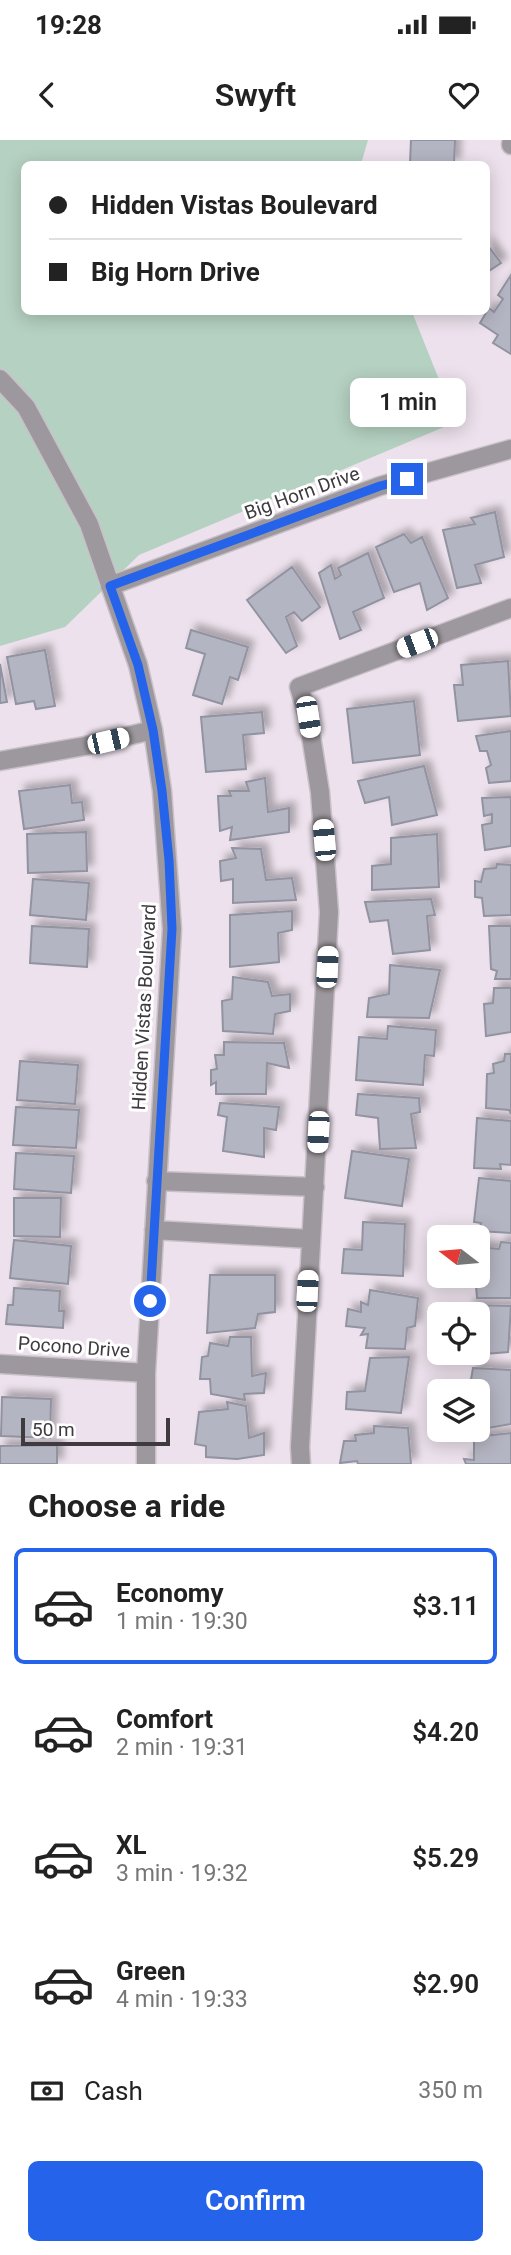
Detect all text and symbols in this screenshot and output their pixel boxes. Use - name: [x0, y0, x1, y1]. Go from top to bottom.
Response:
- text: 19:28: [35, 10, 102, 40]
- icon: back: [28, 76, 66, 114]
- text: Swyft: [215, 76, 296, 114]
- icon: heart: [445, 76, 483, 114]
- text: Hidden Vistas Boulevard: [91, 190, 378, 220]
- text: Big Horn Drive: [91, 257, 260, 287]
- callout: 1 min: [349, 378, 465, 426]
- text: 1 min: [379, 389, 437, 416]
- street label: Big Horn Drive: [241, 462, 363, 524]
- route end: [391, 463, 423, 495]
- car: [394, 626, 441, 660]
- car: [295, 695, 322, 739]
- car: [86, 726, 131, 756]
- car: [312, 818, 337, 862]
- street label: Hidden Vistas Boulevard: [127, 903, 161, 1111]
- car: [316, 945, 339, 989]
- car: [307, 1110, 330, 1154]
- north arrow: [427, 1225, 490, 1288]
- map controls: [427, 1225, 490, 1442]
- car: [296, 1269, 319, 1313]
- route start: [134, 1285, 166, 1317]
- button: locate: [427, 1302, 490, 1365]
- street label: Pocono Drive: [17, 1332, 131, 1362]
- button: layers: [427, 1379, 490, 1442]
- scale bar: [21, 1415, 170, 1447]
- text: 50 m: [32, 1418, 75, 1441]
- text: Choose a ride: [28, 1487, 225, 1525]
- icon: car: [32, 1575, 95, 1638]
- text: Economy: [116, 1578, 223, 1608]
- text: $3.11: [412, 1591, 479, 1621]
- text: 1 min · 19:30: [116, 1608, 248, 1635]
- icon: car: [32, 1701, 95, 1764]
- text: Comfort: [116, 1704, 213, 1734]
- text: $4.20: [412, 1717, 479, 1747]
- text: 2 min · 19:31: [116, 1734, 248, 1761]
- icon: car: [32, 1827, 95, 1890]
- text: XL: [116, 1830, 147, 1860]
- text: $5.29: [412, 1843, 479, 1873]
- text: 3 min · 19:32: [116, 1860, 248, 1887]
- icon: car: [32, 1953, 95, 2016]
- text: Green: [116, 1956, 186, 1986]
- text: $2.90: [412, 1969, 479, 1999]
- text: 4 min · 19:33: [116, 1986, 248, 2013]
- icon: cash: [28, 2072, 66, 2110]
- text: Cash: [84, 2076, 143, 2106]
- text: 350 m: [418, 2077, 483, 2104]
- button: Confirm: [28, 2161, 483, 2241]

